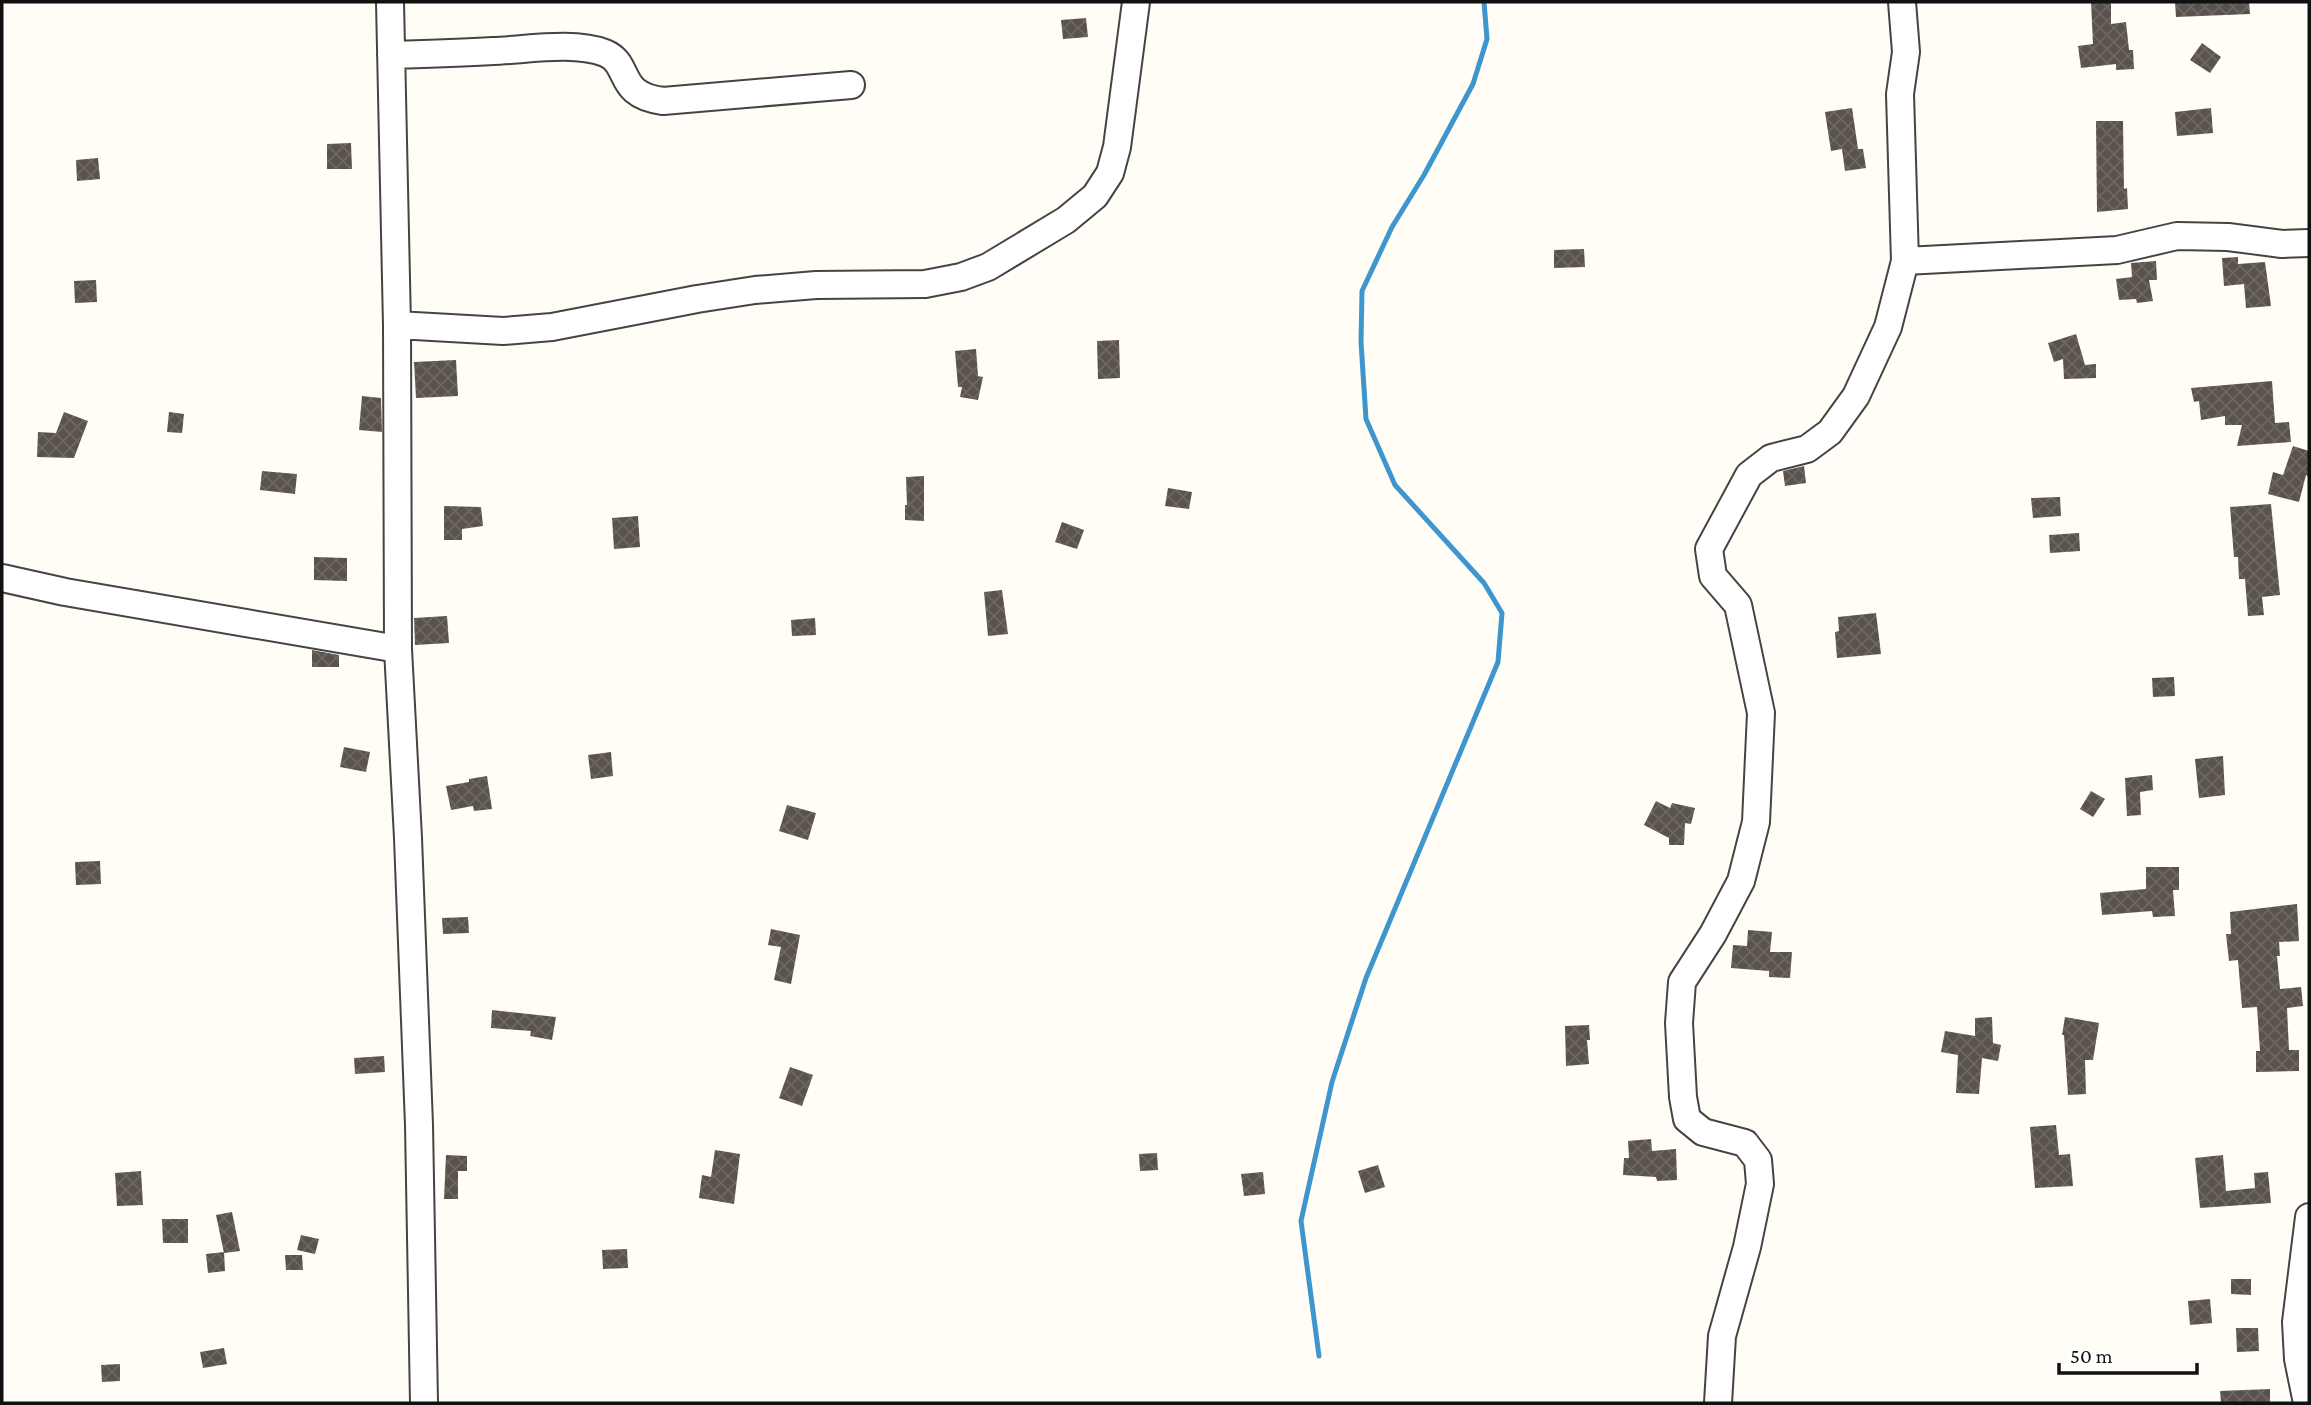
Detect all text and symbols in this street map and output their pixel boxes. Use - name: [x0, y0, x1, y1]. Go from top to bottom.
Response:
- scale bar: [2059, 1332, 2197, 1376]
- text: 50 m: [2070, 1344, 2113, 1368]

